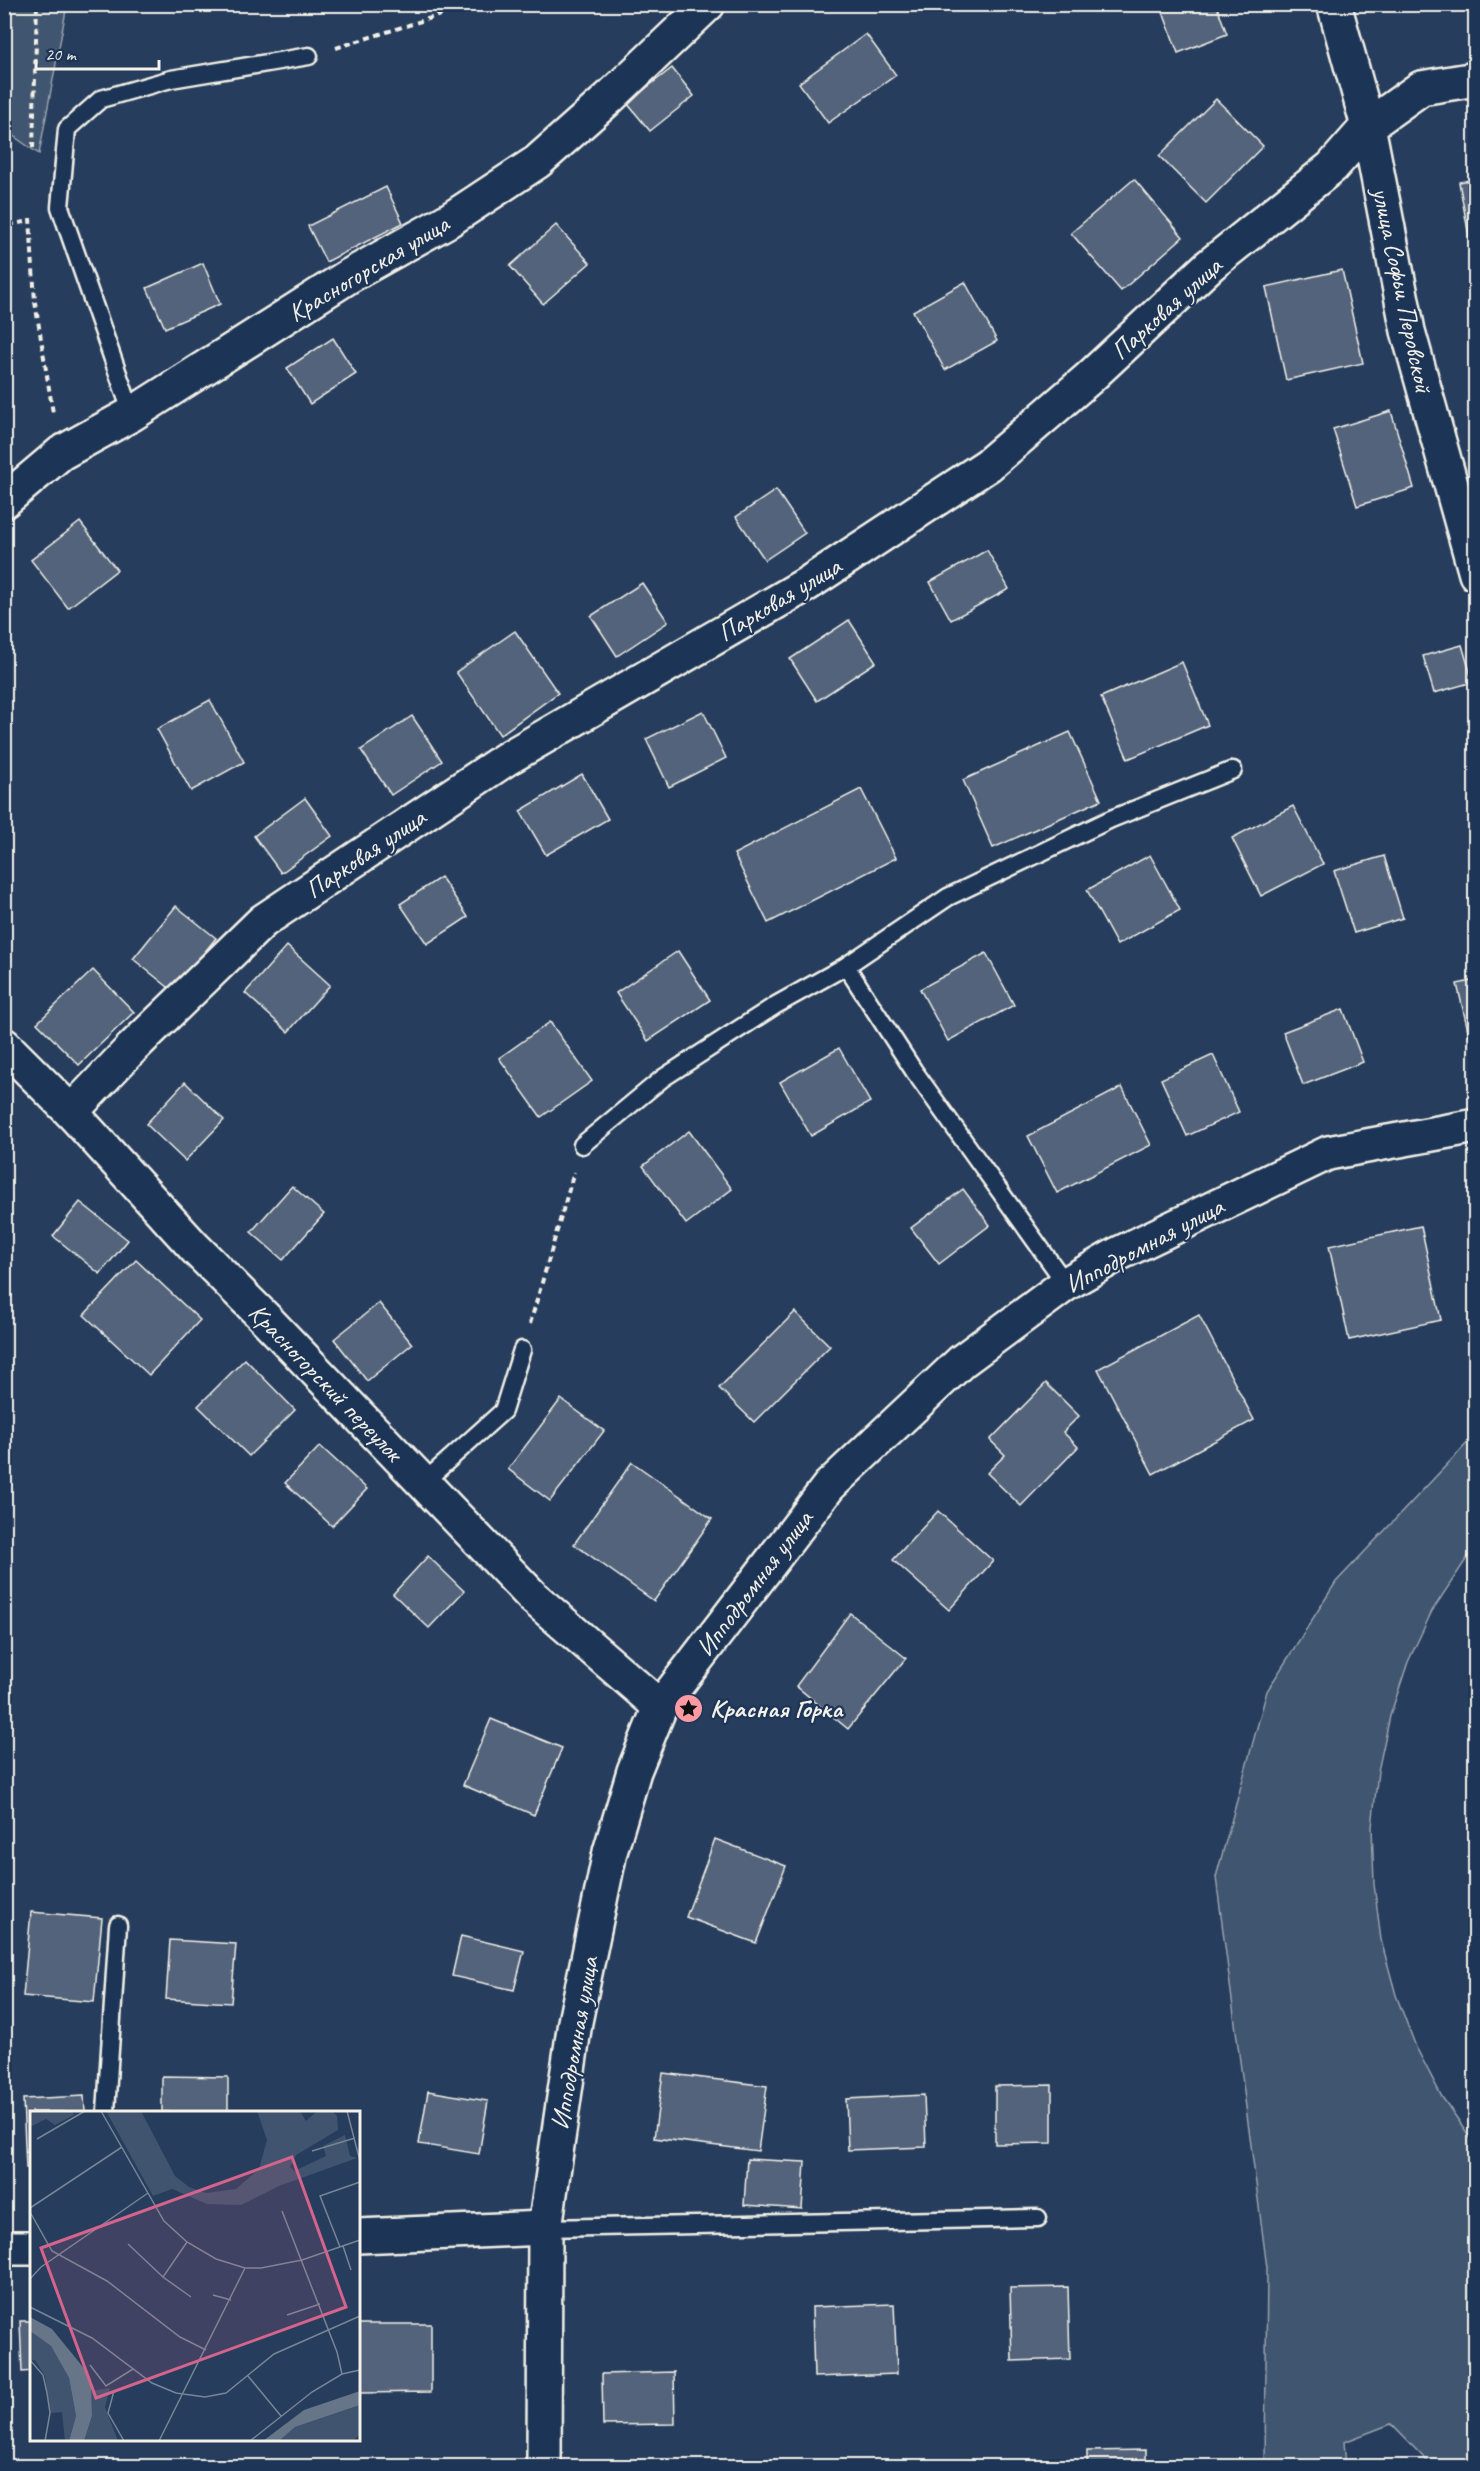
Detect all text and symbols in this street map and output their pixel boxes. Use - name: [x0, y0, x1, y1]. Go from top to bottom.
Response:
- scale bar: [36, 33, 159, 71]
- text: 20 m: [45, 43, 78, 65]
- street label: улица Софьи Перовской: [1364, 183, 1441, 398]
- street label: Красногорская улица: [282, 207, 456, 329]
- street label: Парковая улица: [1104, 249, 1230, 367]
- street label: Парковая улица: [711, 549, 849, 649]
- street label: Парковая улица: [299, 800, 433, 906]
- street label: Ипподромная улица: [1059, 1189, 1231, 1301]
- street label: Красногорский переулок: [242, 1296, 411, 1470]
- street label: Ипподромная улица: [689, 1502, 821, 1663]
- place icon: Красная Горка: [673, 1692, 705, 1724]
- place label: Красная Горка: [710, 1692, 844, 1725]
- street label: Ипподромная улица: [543, 1952, 606, 2132]
- inset map: [30, 2111, 360, 2441]

